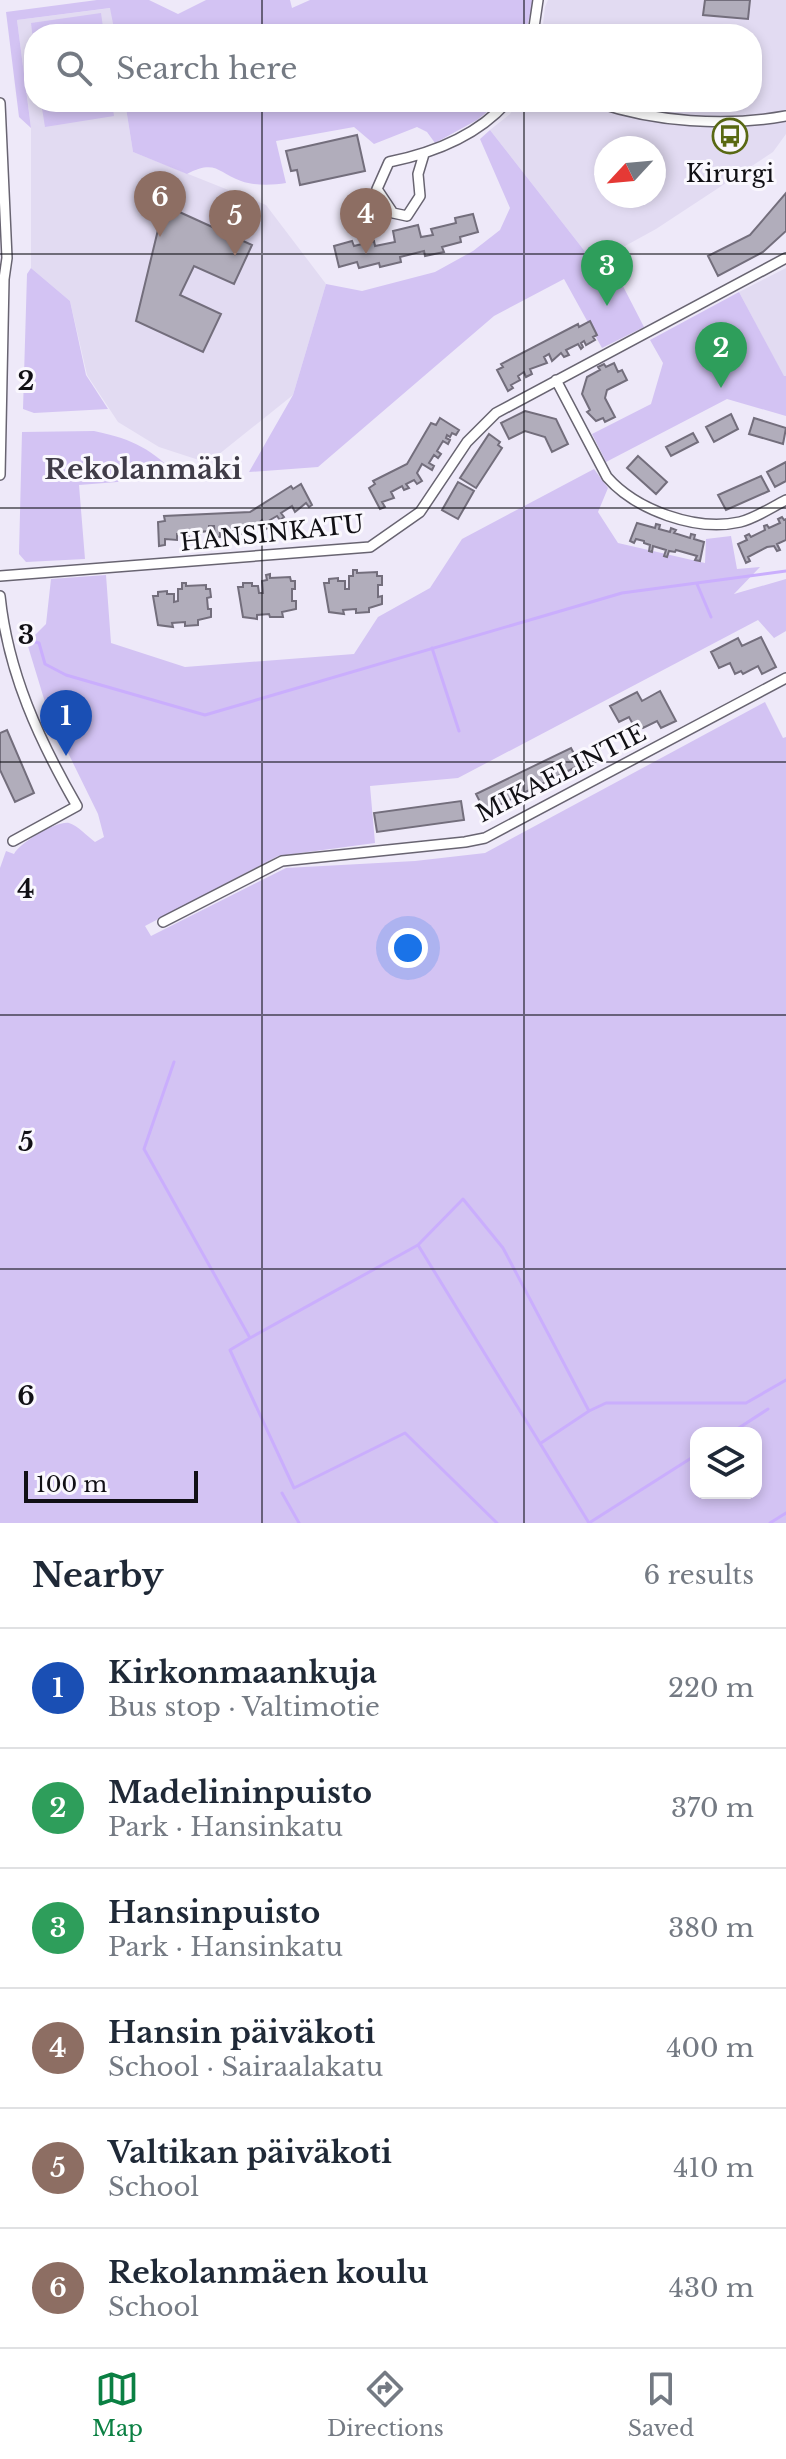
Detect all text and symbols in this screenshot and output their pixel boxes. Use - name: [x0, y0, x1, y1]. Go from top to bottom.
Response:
- search box: [24, 24, 762, 112]
- icon: search: [52, 46, 96, 90]
- text: Search here: [116, 50, 297, 87]
- bus stop icon: Kirurgi: [711, 117, 749, 155]
- north arrow: [594, 136, 666, 208]
- place label: Kirurgi: [686, 159, 774, 188]
- pin: 6: [134, 171, 186, 237]
- pin: 4: [340, 188, 392, 254]
- pin: 5: [209, 190, 261, 256]
- pin: 3: [581, 240, 633, 306]
- pin: 2: [695, 322, 747, 388]
- text: 2: [18, 365, 34, 397]
- district label: Rekolanmäki: [44, 452, 242, 487]
- street label: HANSINKATU: [179, 509, 365, 557]
- text: 3: [18, 619, 34, 651]
- pin: 1: [40, 690, 92, 756]
- street label: MIKAELINTIE: [471, 718, 651, 828]
- text: 4: [17, 873, 35, 905]
- your location: [388, 928, 428, 968]
- text: 5: [18, 1126, 34, 1158]
- text: 6: [17, 1380, 35, 1412]
- map controls: [690, 1427, 762, 1499]
- button: layers: [690, 1427, 762, 1499]
- scale bar: [24, 1467, 198, 1503]
- text: 100 m: [36, 1471, 107, 1498]
- text: Nearby: [32, 1554, 164, 1596]
- text: 6 results: [643, 1559, 754, 1591]
- text: Kirkonmaankuja: [108, 1654, 377, 1691]
- text: 1: [52, 1672, 64, 1704]
- text: 220 m: [668, 1672, 754, 1704]
- text: Bus stop · Valtimotie: [108, 1691, 380, 1723]
- text: Madelininpuisto: [108, 1774, 372, 1811]
- text: 2: [50, 1792, 66, 1824]
- text: 370 m: [671, 1792, 754, 1824]
- text: Park · Hansinkatu: [108, 1811, 343, 1843]
- text: Hansinpuisto: [108, 1894, 320, 1931]
- text: 3: [50, 1912, 66, 1944]
- text: 380 m: [668, 1912, 754, 1944]
- text: Park · Hansinkatu: [108, 1931, 343, 1963]
- text: Hansin päiväkoti: [108, 2014, 375, 2051]
- text: 4: [49, 2032, 67, 2064]
- text: 400 m: [666, 2032, 754, 2064]
- text: School · Sairaalakatu: [108, 2051, 383, 2083]
- text: Valtikan päiväkoti: [108, 2134, 392, 2171]
- text: 5: [50, 2152, 66, 2184]
- text: 410 m: [673, 2152, 754, 2184]
- text: School: [108, 2171, 199, 2203]
- text: Rekolanmäen koulu: [108, 2254, 428, 2291]
- text: 6: [49, 2272, 67, 2304]
- text: 430 m: [669, 2272, 754, 2304]
- text: School: [108, 2291, 199, 2323]
- tab: Map: [92, 2367, 143, 2442]
- tab: Directions: [327, 2367, 444, 2442]
- tab: Saved: [628, 2367, 694, 2442]

